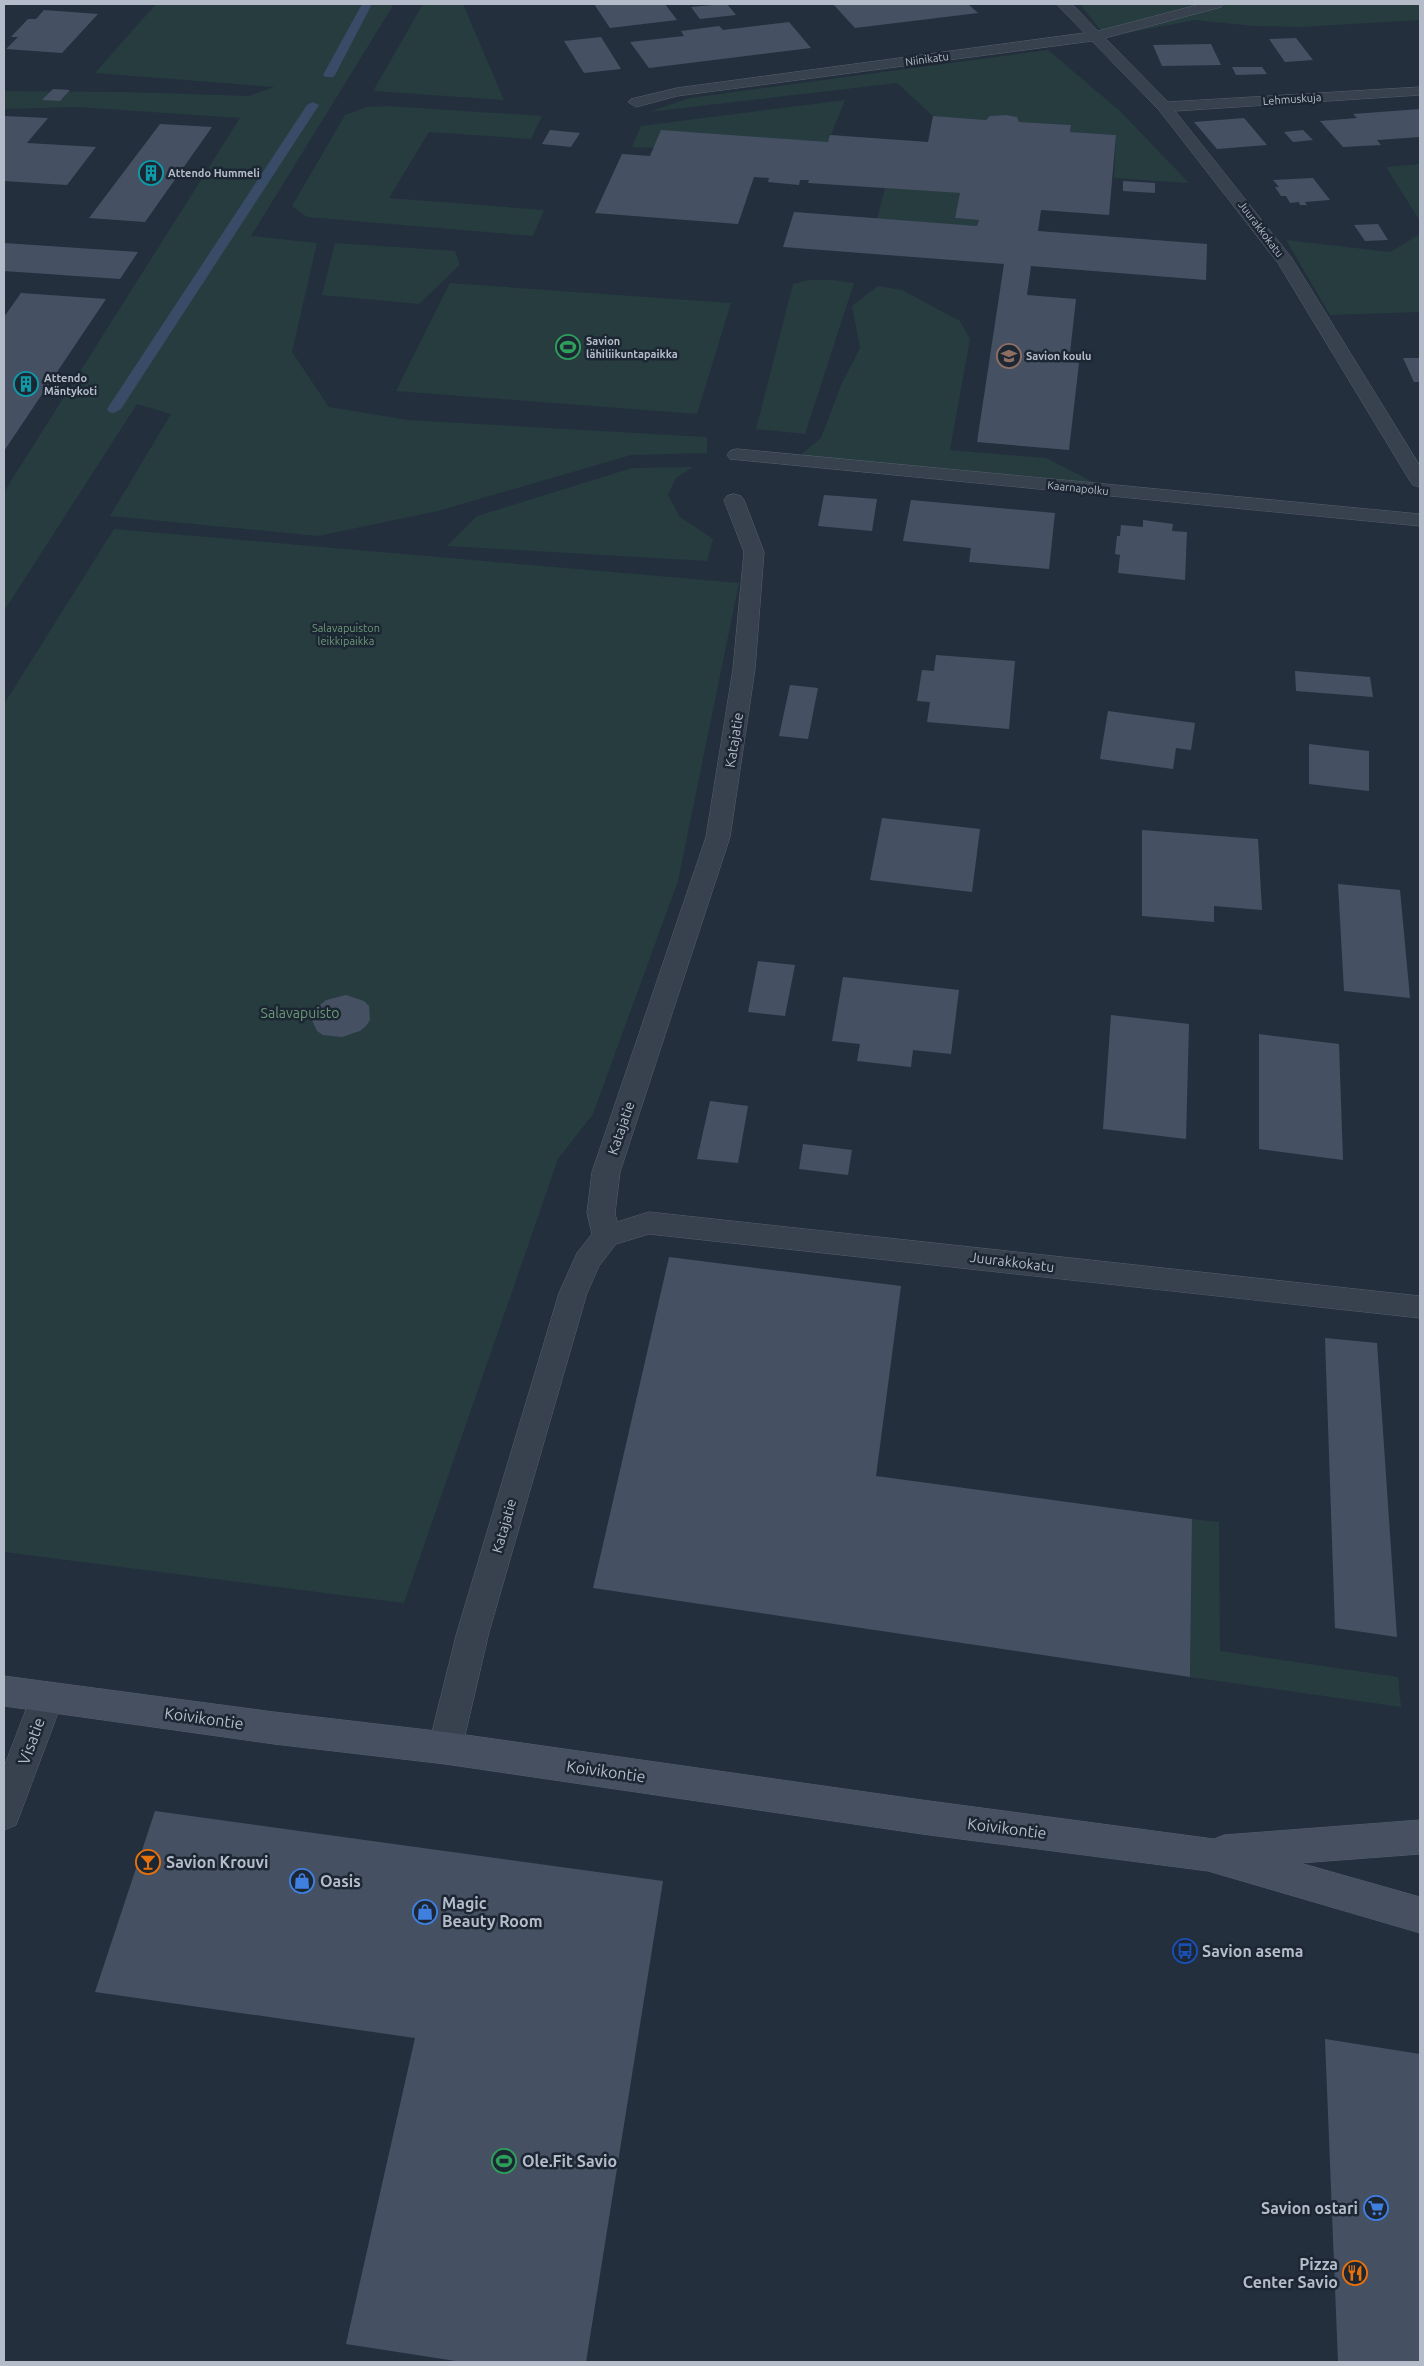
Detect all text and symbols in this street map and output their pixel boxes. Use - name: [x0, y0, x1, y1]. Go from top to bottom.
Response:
- street label: Niinikatu: [904, 50, 950, 68]
- street label: Lehmuskuja: [1262, 91, 1322, 107]
- building icon: Attendo Hummeli: [138, 160, 164, 186]
- place label: Attendo Hummeli: [168, 167, 260, 179]
- street label: Juurakkokatu: [1236, 199, 1286, 259]
- sports icon: Savion lähiliikuntapaikka: [555, 334, 581, 360]
- place label: Savion lähiliikuntapaikka: [586, 335, 678, 360]
- school or university icon: Savion koulu: [996, 343, 1022, 369]
- place label: Savion koulu: [1026, 350, 1091, 362]
- building icon: Attendo Mäntykoti: [13, 371, 39, 397]
- place label: Attendo Mäntykoti: [44, 372, 97, 397]
- street label: Kaarnapolku: [1047, 479, 1109, 497]
- park label: Salavapuiston leikkipaikka: [312, 622, 380, 647]
- street label: Katajatie: [722, 711, 746, 769]
- park label: Salavapuisto: [261, 1005, 339, 1021]
- street label: Katajatie: [604, 1099, 638, 1157]
- street label: Juurakkokatu: [969, 1249, 1055, 1275]
- street label: Katajatie: [489, 1497, 519, 1555]
- street label: Koivikontie: [163, 1704, 245, 1732]
- street label: Visatie: [14, 1715, 48, 1767]
- street label: Koivikontie: [565, 1757, 647, 1785]
- street label: Koivikontie: [966, 1814, 1048, 1842]
- bar icon: Savion Krouvi: [135, 1849, 161, 1875]
- place label: Savion Krouvi: [166, 1853, 268, 1871]
- shop icon: Oasis: [289, 1868, 315, 1894]
- place label: Oasis: [320, 1872, 361, 1890]
- place label: Magic Beauty Room: [442, 1894, 542, 1930]
- shop icon: Magic Beauty Room: [412, 1899, 438, 1925]
- bus stop icon: Savion asema: [1172, 1938, 1198, 1964]
- place label: Savion asema: [1202, 1942, 1304, 1960]
- sports icon: Ole.Fit Savio: [491, 2148, 517, 2174]
- place label: Ole.Fit Savio: [522, 2152, 617, 2170]
- supermarket icon: Savion ostari: [1363, 2195, 1389, 2221]
- place label: Savion ostari: [1261, 2199, 1358, 2217]
- place label: Pizza Center Savio: [1243, 2255, 1338, 2291]
- restaurant icon: Pizza Center Savio: [1342, 2260, 1368, 2286]

